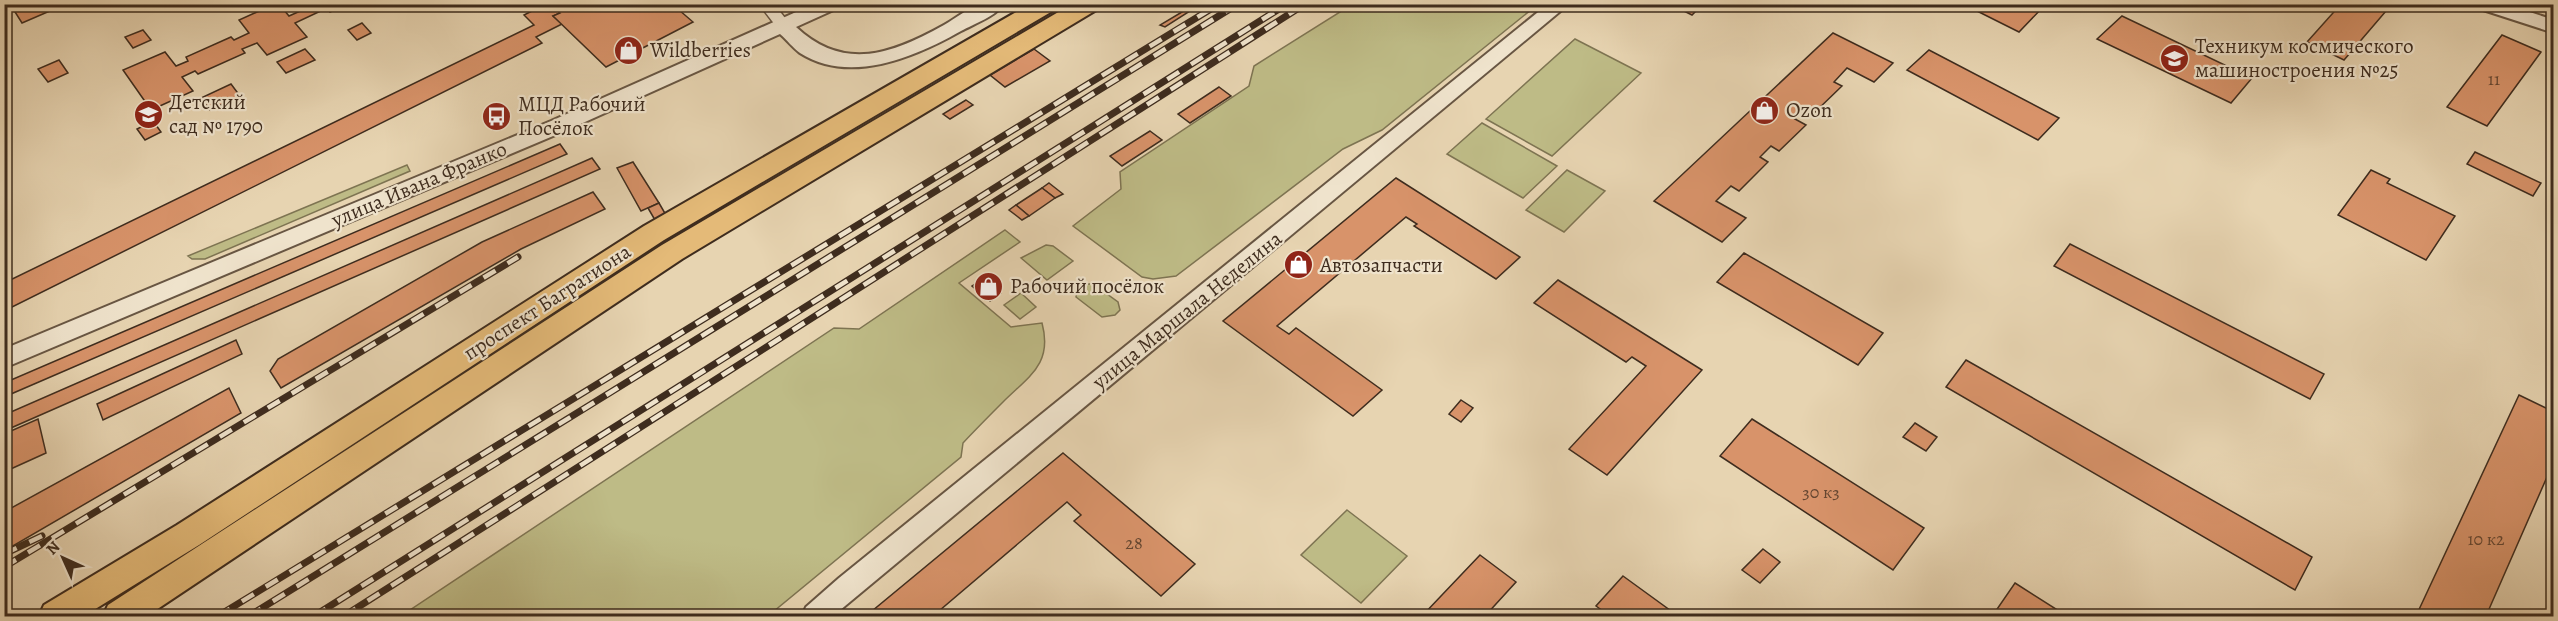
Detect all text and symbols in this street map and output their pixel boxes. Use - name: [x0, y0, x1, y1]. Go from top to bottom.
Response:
- place label: Техникум космического машиностроения №25: [2195, 32, 2414, 84]
- shop icon: Wildberries: [613, 34, 645, 66]
- place label: Wildberries: [649, 36, 751, 64]
- school or university icon: Техникум космического машиностроения №25: [2158, 42, 2190, 74]
- house number: 11: [2488, 67, 2500, 91]
- place label: Детский сад № 1790: [169, 88, 263, 140]
- place label: МЦД Рабочий Посёлок: [518, 90, 645, 142]
- shop icon: Ozon: [1749, 94, 1781, 126]
- place label: Ozon: [1786, 96, 1832, 124]
- school or university icon: Детский сад № 1790: [132, 98, 164, 130]
- bus stop icon: МЦД Рабочий Посёлок: [481, 100, 513, 132]
- street label: улица Ивана Франко: [326, 134, 511, 234]
- street label: улица Маршала Неделина: [1085, 224, 1288, 396]
- street label: проспект Багратиона: [458, 237, 636, 367]
- shop icon: Автозапчасти: [1283, 249, 1315, 281]
- place label: Автозапчасти: [1319, 251, 1443, 279]
- shop icon: Рабочий посёлок: [973, 270, 1005, 302]
- place label: Рабочий посёлок: [1010, 272, 1164, 300]
- house number: 30 к3: [1802, 480, 1840, 504]
- house number: 10 к2: [2467, 527, 2505, 551]
- north arrow: [33, 528, 93, 588]
- house number: 28: [1125, 531, 1143, 555]
- text: N: [41, 536, 65, 560]

